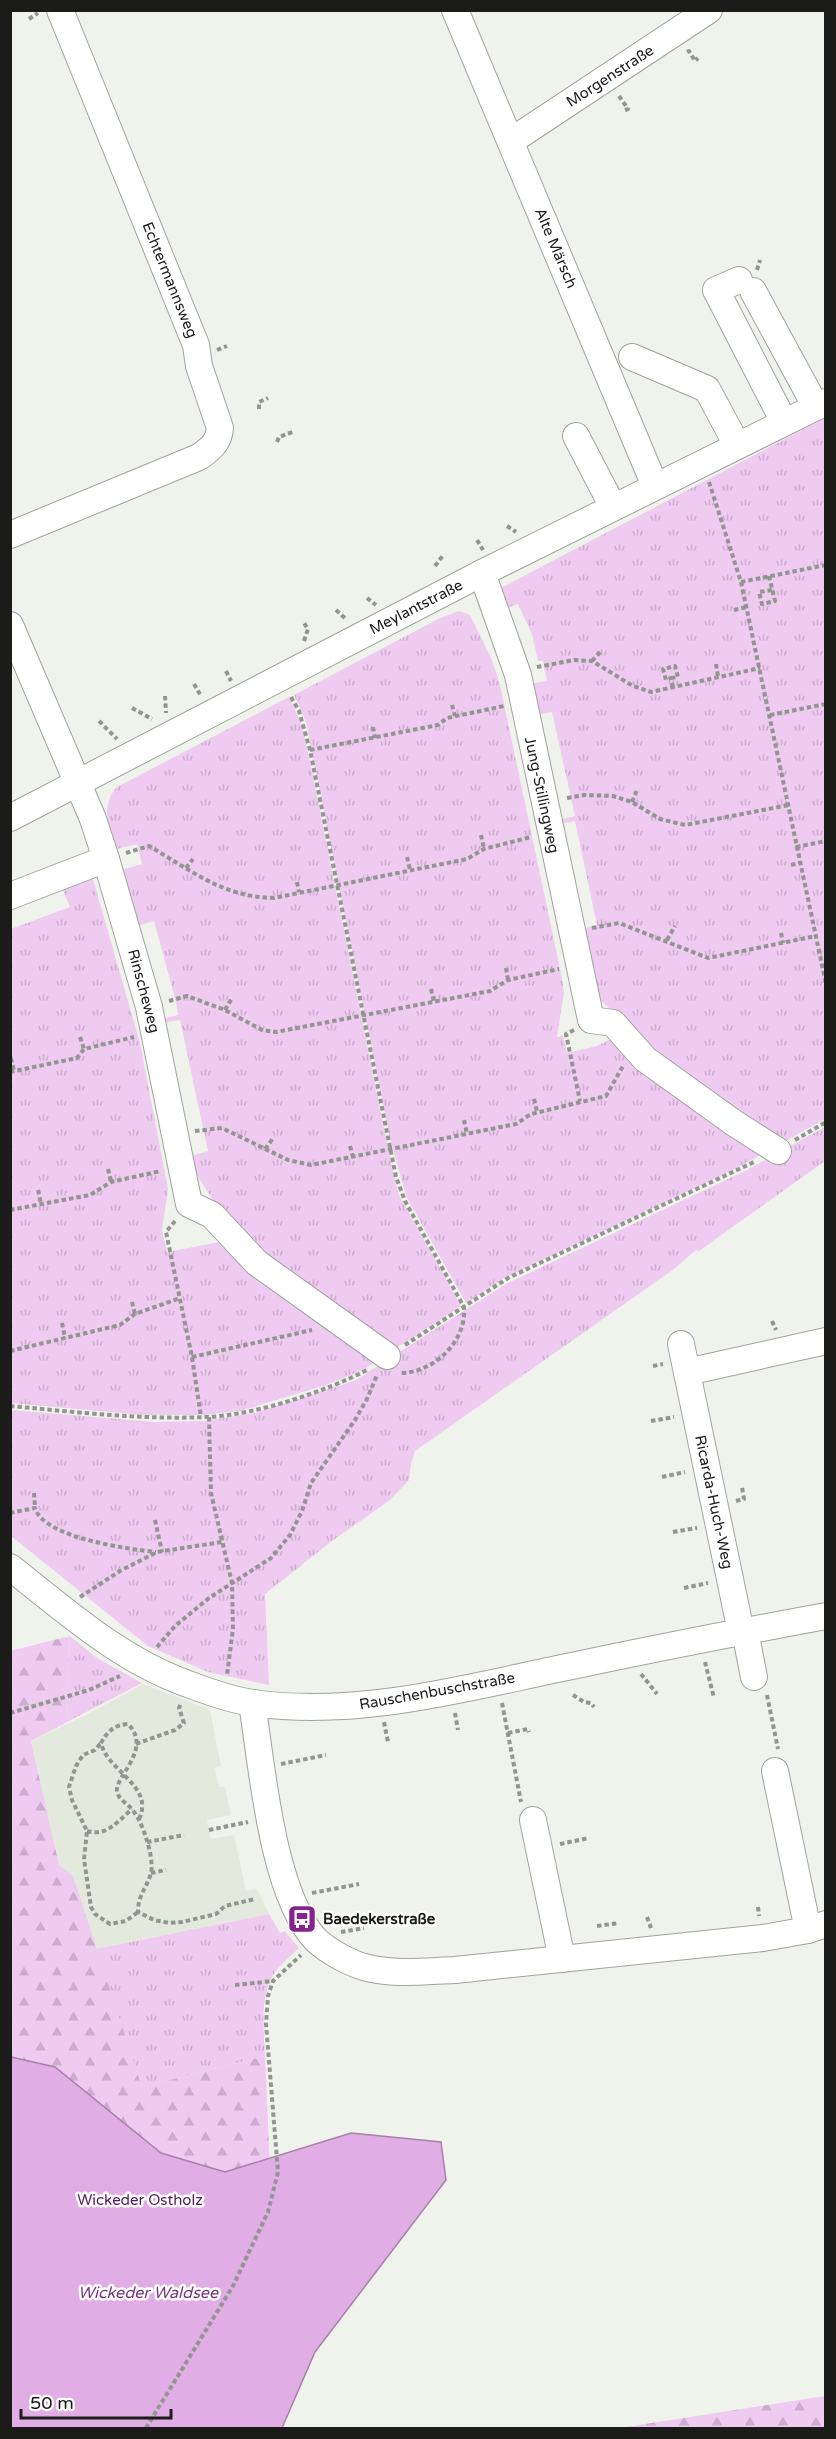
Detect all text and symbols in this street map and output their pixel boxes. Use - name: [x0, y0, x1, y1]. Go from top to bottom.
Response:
- street label: Morgenstraße: [563, 41, 657, 111]
- street label: Alte Märsch: [531, 205, 581, 291]
- street label: Echtermannsweg: [139, 219, 201, 341]
- street label: Meylantstraße: [366, 576, 466, 638]
- street label: Jung-Stillingweg: [521, 735, 563, 855]
- street label: Rinscheweg: [124, 947, 164, 1035]
- street label: Ricarda-Huch-Weg: [691, 1433, 737, 1571]
- street label: Rauschenbuschstraße: [358, 1668, 516, 1714]
- bus stop icon: Baedekerstraße: [286, 1903, 318, 1935]
- place label: Baedekerstraße: [323, 1910, 436, 1928]
- park label: Wickeder Ostholz: [77, 2191, 203, 2209]
- water label: Wickeder Waldsee: [78, 2283, 219, 2303]
- scale bar: [21, 2382, 171, 2420]
- text: 50 m: [30, 2392, 74, 2414]

